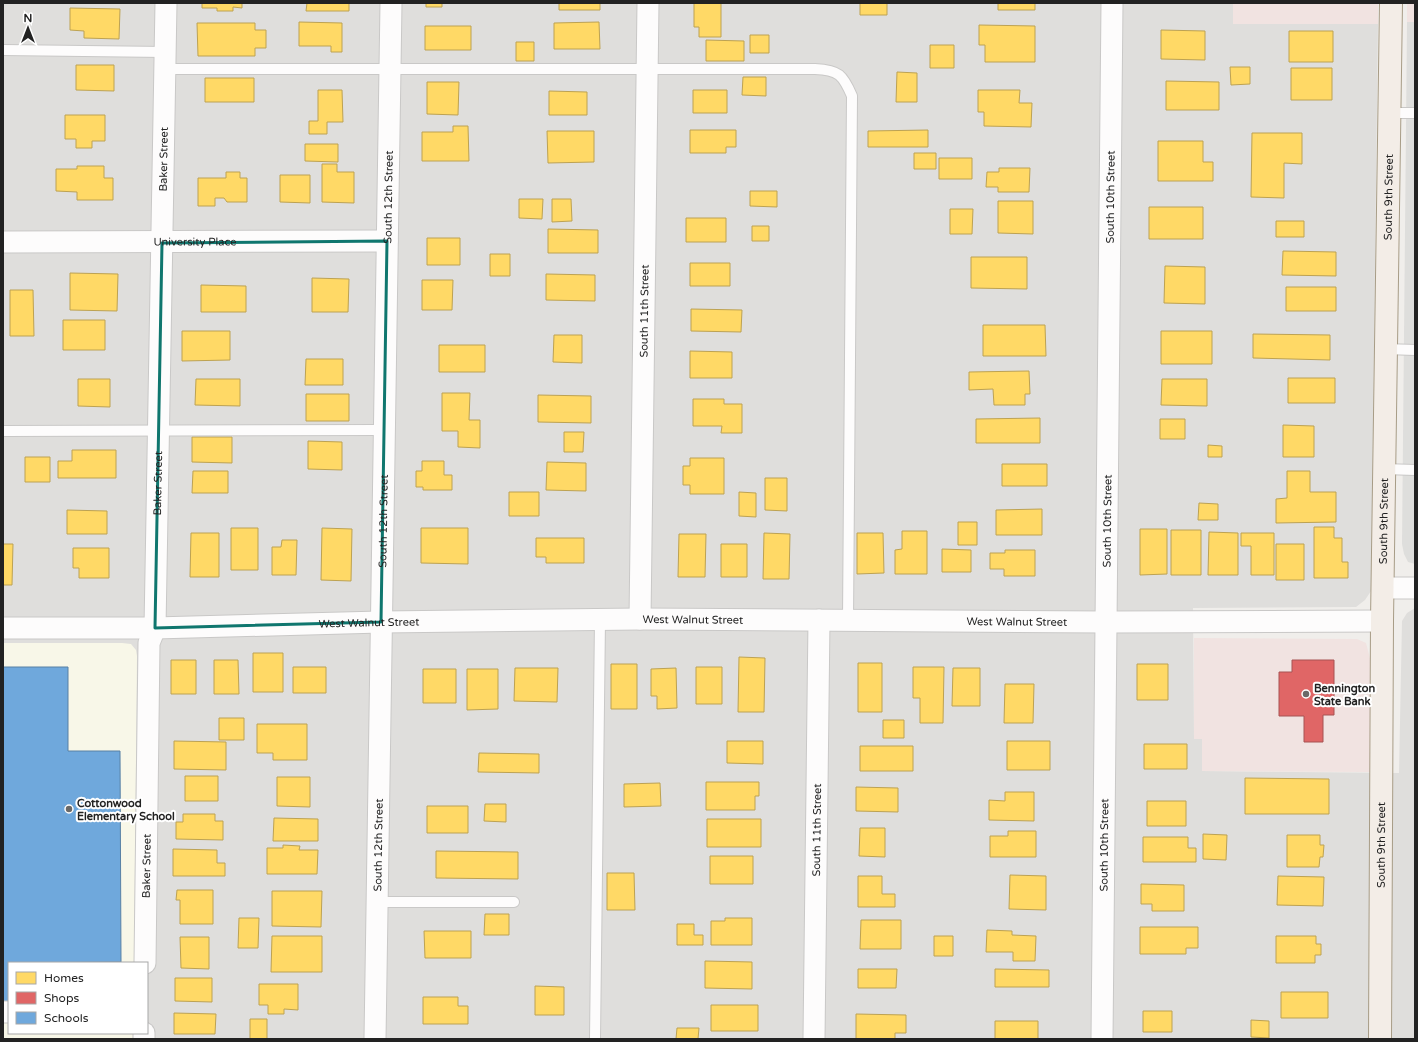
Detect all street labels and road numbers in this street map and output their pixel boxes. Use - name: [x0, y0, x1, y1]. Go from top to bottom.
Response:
- street label: Baker Street: [157, 127, 171, 192]
- street label: South 12th Street: [381, 150, 396, 244]
- street label: South 10th Street: [1104, 150, 1118, 244]
- street label: South 9th Street: [1382, 154, 1396, 240]
- street label: University Place: [153, 235, 237, 249]
- street label: South 11th Street: [637, 264, 652, 358]
- street label: Baker Street: [151, 451, 165, 516]
- street label: South 12th Street: [376, 474, 391, 568]
- street label: South 10th Street: [1101, 474, 1114, 568]
- street label: South 9th Street: [1377, 478, 1391, 564]
- street label: West Walnut Street: [642, 613, 743, 627]
- street label: West Walnut Street: [966, 615, 1067, 629]
- street label: West Walnut Street: [318, 616, 419, 631]
- street label: South 11th Street: [810, 783, 824, 877]
- street label: South 12th Street: [371, 798, 386, 892]
- street label: South 10th Street: [1097, 798, 1111, 892]
- street label: South 9th Street: [1375, 802, 1388, 888]
- street label: Baker Street: [140, 834, 154, 898]

